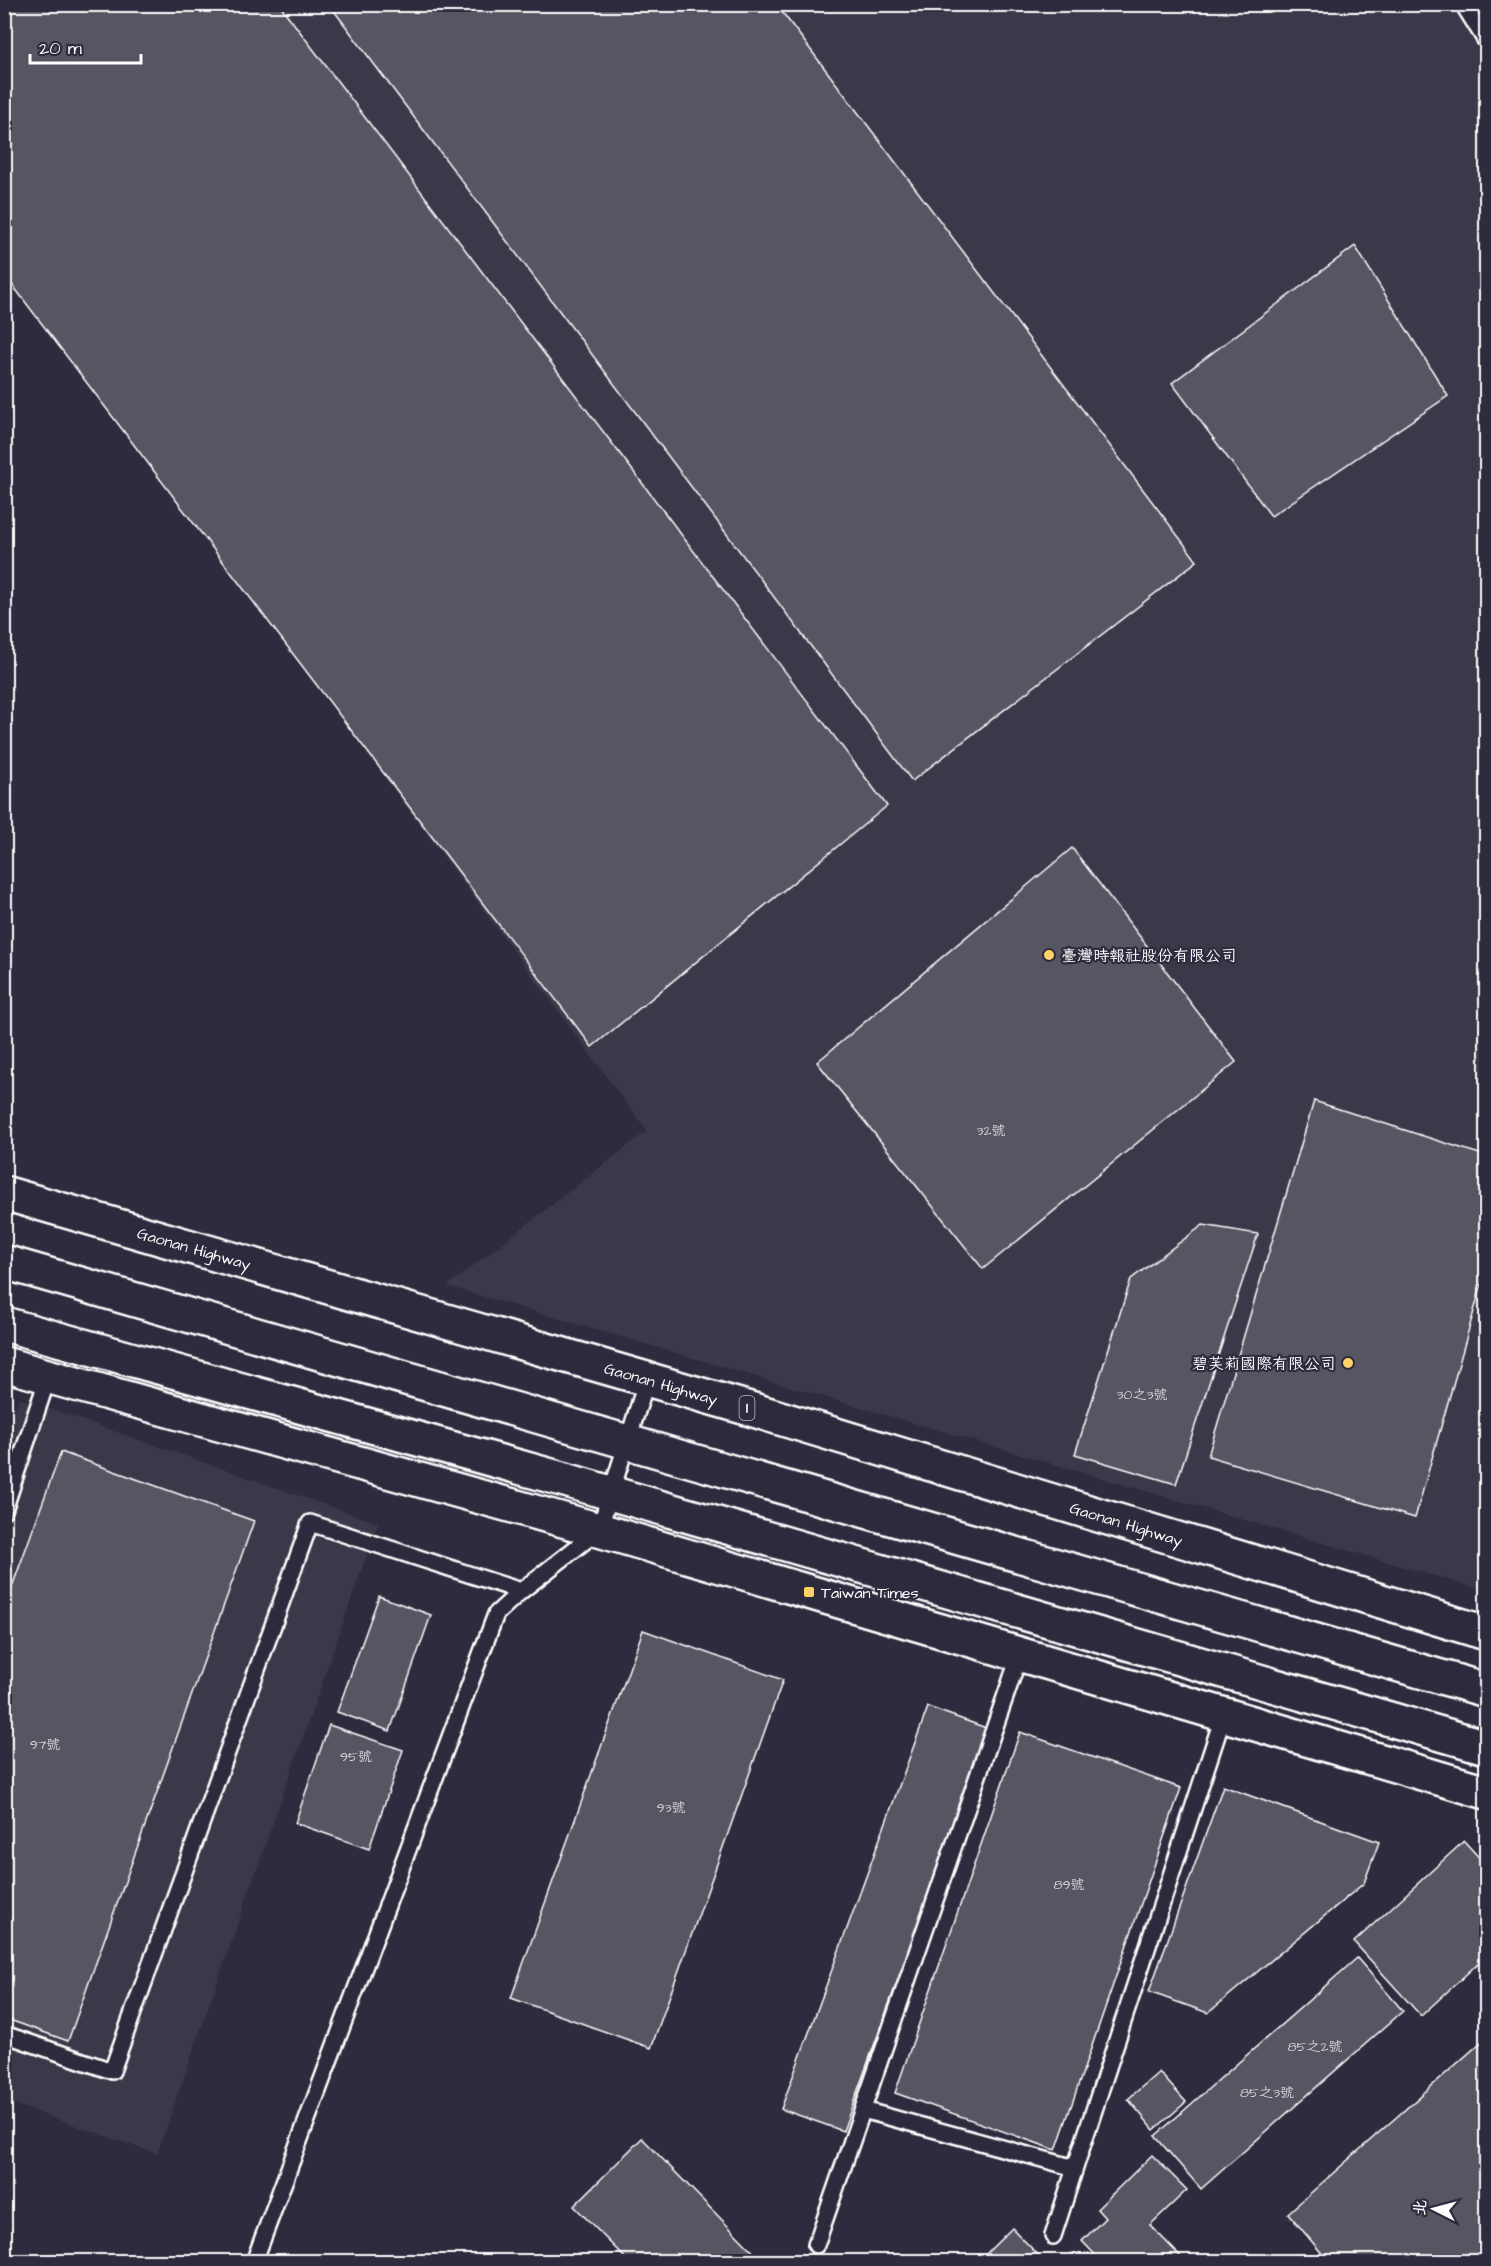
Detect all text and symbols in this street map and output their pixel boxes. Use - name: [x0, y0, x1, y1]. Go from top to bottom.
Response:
- scale bar: [30, 27, 141, 65]
- text: 20 m: [39, 36, 82, 61]
- place label: 臺灣時報社股份有限公司: [1061, 945, 1237, 967]
- marker: 臺灣時報社股份有限公司: [1042, 948, 1056, 962]
- house number: 32號: [976, 1121, 1006, 1141]
- street label: Gaonan Highway: [135, 1222, 253, 1277]
- place label: 碧芙莉國際有限公司: [1192, 1353, 1336, 1375]
- marker: 碧芙莉國際有限公司: [1341, 1356, 1355, 1370]
- street label: Gaonan Highway: [602, 1357, 720, 1412]
- house number: 30之3號: [1116, 1385, 1168, 1405]
- road number: 1: [740, 1396, 754, 1420]
- street label: Gaonan Highway: [1067, 1497, 1185, 1553]
- place label: Taiwan Times: [821, 1582, 919, 1604]
- marker: Taiwan Times: [802, 1585, 816, 1599]
- house number: 97號: [30, 1735, 60, 1755]
- house number: 95號: [340, 1747, 372, 1767]
- house number: 93號: [656, 1798, 686, 1818]
- house number: 89號: [1053, 1875, 1085, 1895]
- house number: 85之2號: [1287, 2037, 1343, 2057]
- house number: 85之3號: [1240, 2083, 1294, 2103]
- north arrow: [1404, 2179, 1464, 2239]
- text: 北: [1408, 2198, 1432, 2217]

